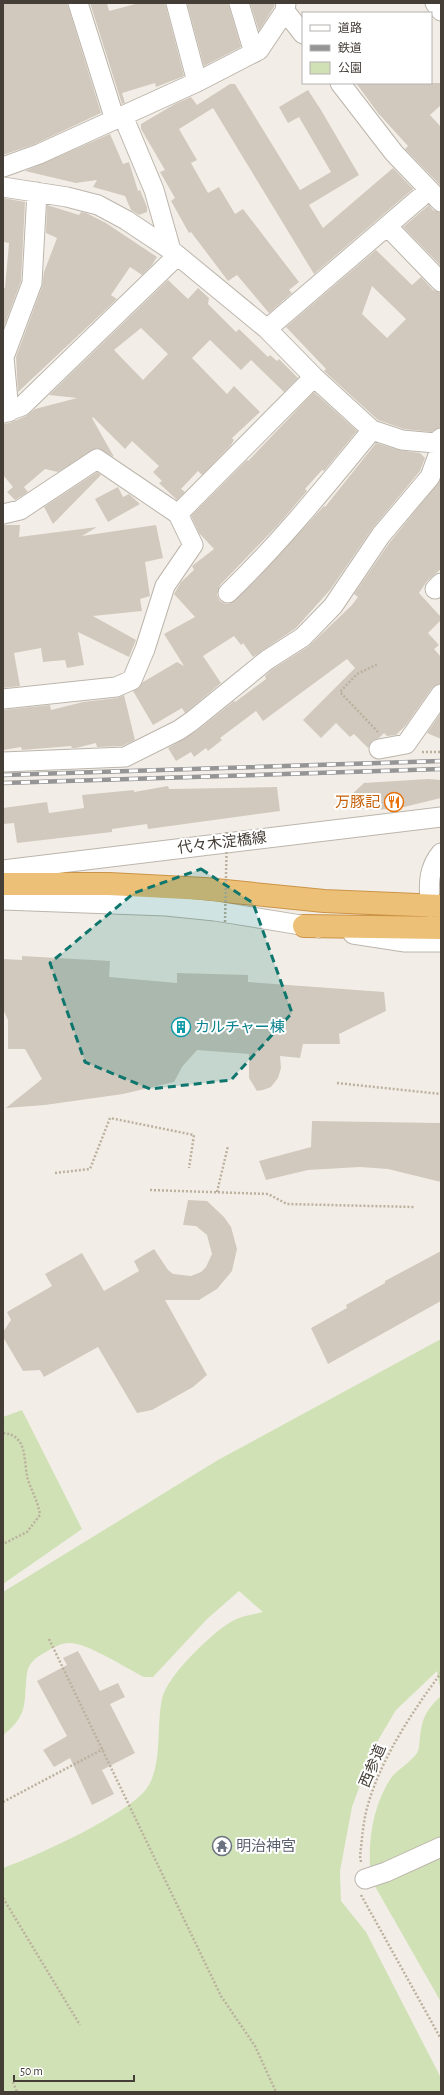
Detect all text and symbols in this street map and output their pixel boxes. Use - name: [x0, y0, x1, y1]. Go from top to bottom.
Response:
- legend: [302, 12, 432, 84]
- text: 道路: [338, 21, 362, 34]
- text: 鉄道: [338, 41, 362, 54]
- text: 公園: [338, 62, 362, 74]
- restaurant icon: 万豚記: [383, 791, 405, 813]
- place label: 万豚記: [335, 795, 380, 810]
- street label: 代々木淀橋線: [176, 828, 268, 856]
- building icon: カルチャー棟: [170, 1016, 192, 1038]
- place label: カルチャー棟: [195, 1018, 285, 1035]
- street label: 西参道: [356, 1742, 389, 1790]
- temple icon: 明治神宮: [211, 1835, 233, 1857]
- place label: 明治神宮: [236, 1838, 296, 1854]
- scale bar: [14, 2057, 134, 2083]
- text: 50 m: [20, 2065, 43, 2077]

